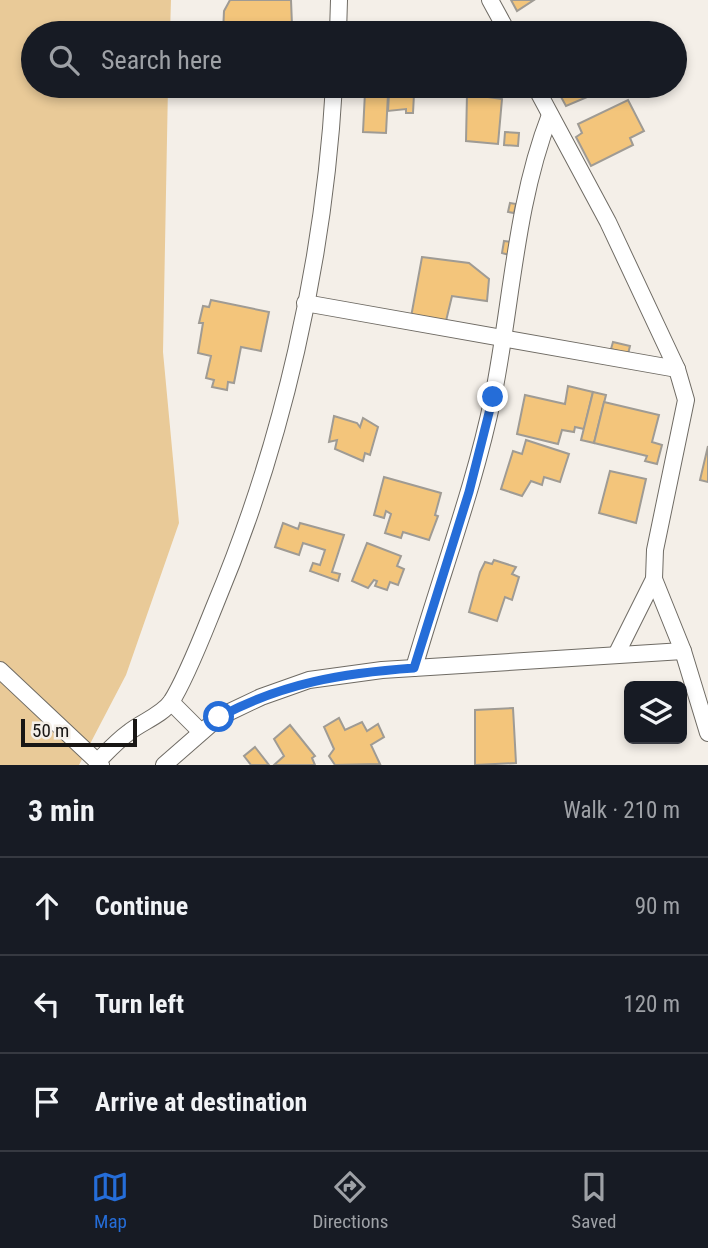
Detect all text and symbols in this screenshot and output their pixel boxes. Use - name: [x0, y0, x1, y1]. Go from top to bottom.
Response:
- search box: [21, 21, 687, 98]
- icon: search: [45, 41, 83, 79]
- text: Search here: [101, 45, 222, 75]
- route end: [477, 381, 508, 412]
- map controls: [624, 681, 687, 744]
- button: layers: [624, 681, 687, 744]
- route start: [203, 701, 234, 732]
- scale bar: [21, 716, 136, 748]
- text: 50 m: [32, 719, 69, 742]
- text: 3 min: [28, 793, 95, 828]
- text: Walk · 210 m: [563, 797, 680, 824]
- icon: ahead: [28, 887, 66, 925]
- text: Continue: [95, 891, 188, 921]
- text: 90 m: [635, 893, 680, 920]
- icon: left: [28, 985, 66, 1023]
- text: Turn left: [95, 989, 184, 1019]
- text: 120 m: [623, 991, 680, 1018]
- icon: arrive: [28, 1083, 66, 1121]
- text: Arrive at destination: [95, 1087, 307, 1117]
- tab: Map: [91, 1168, 129, 1233]
- tab: Directions: [312, 1168, 388, 1233]
- tab: Saved: [571, 1168, 617, 1233]

